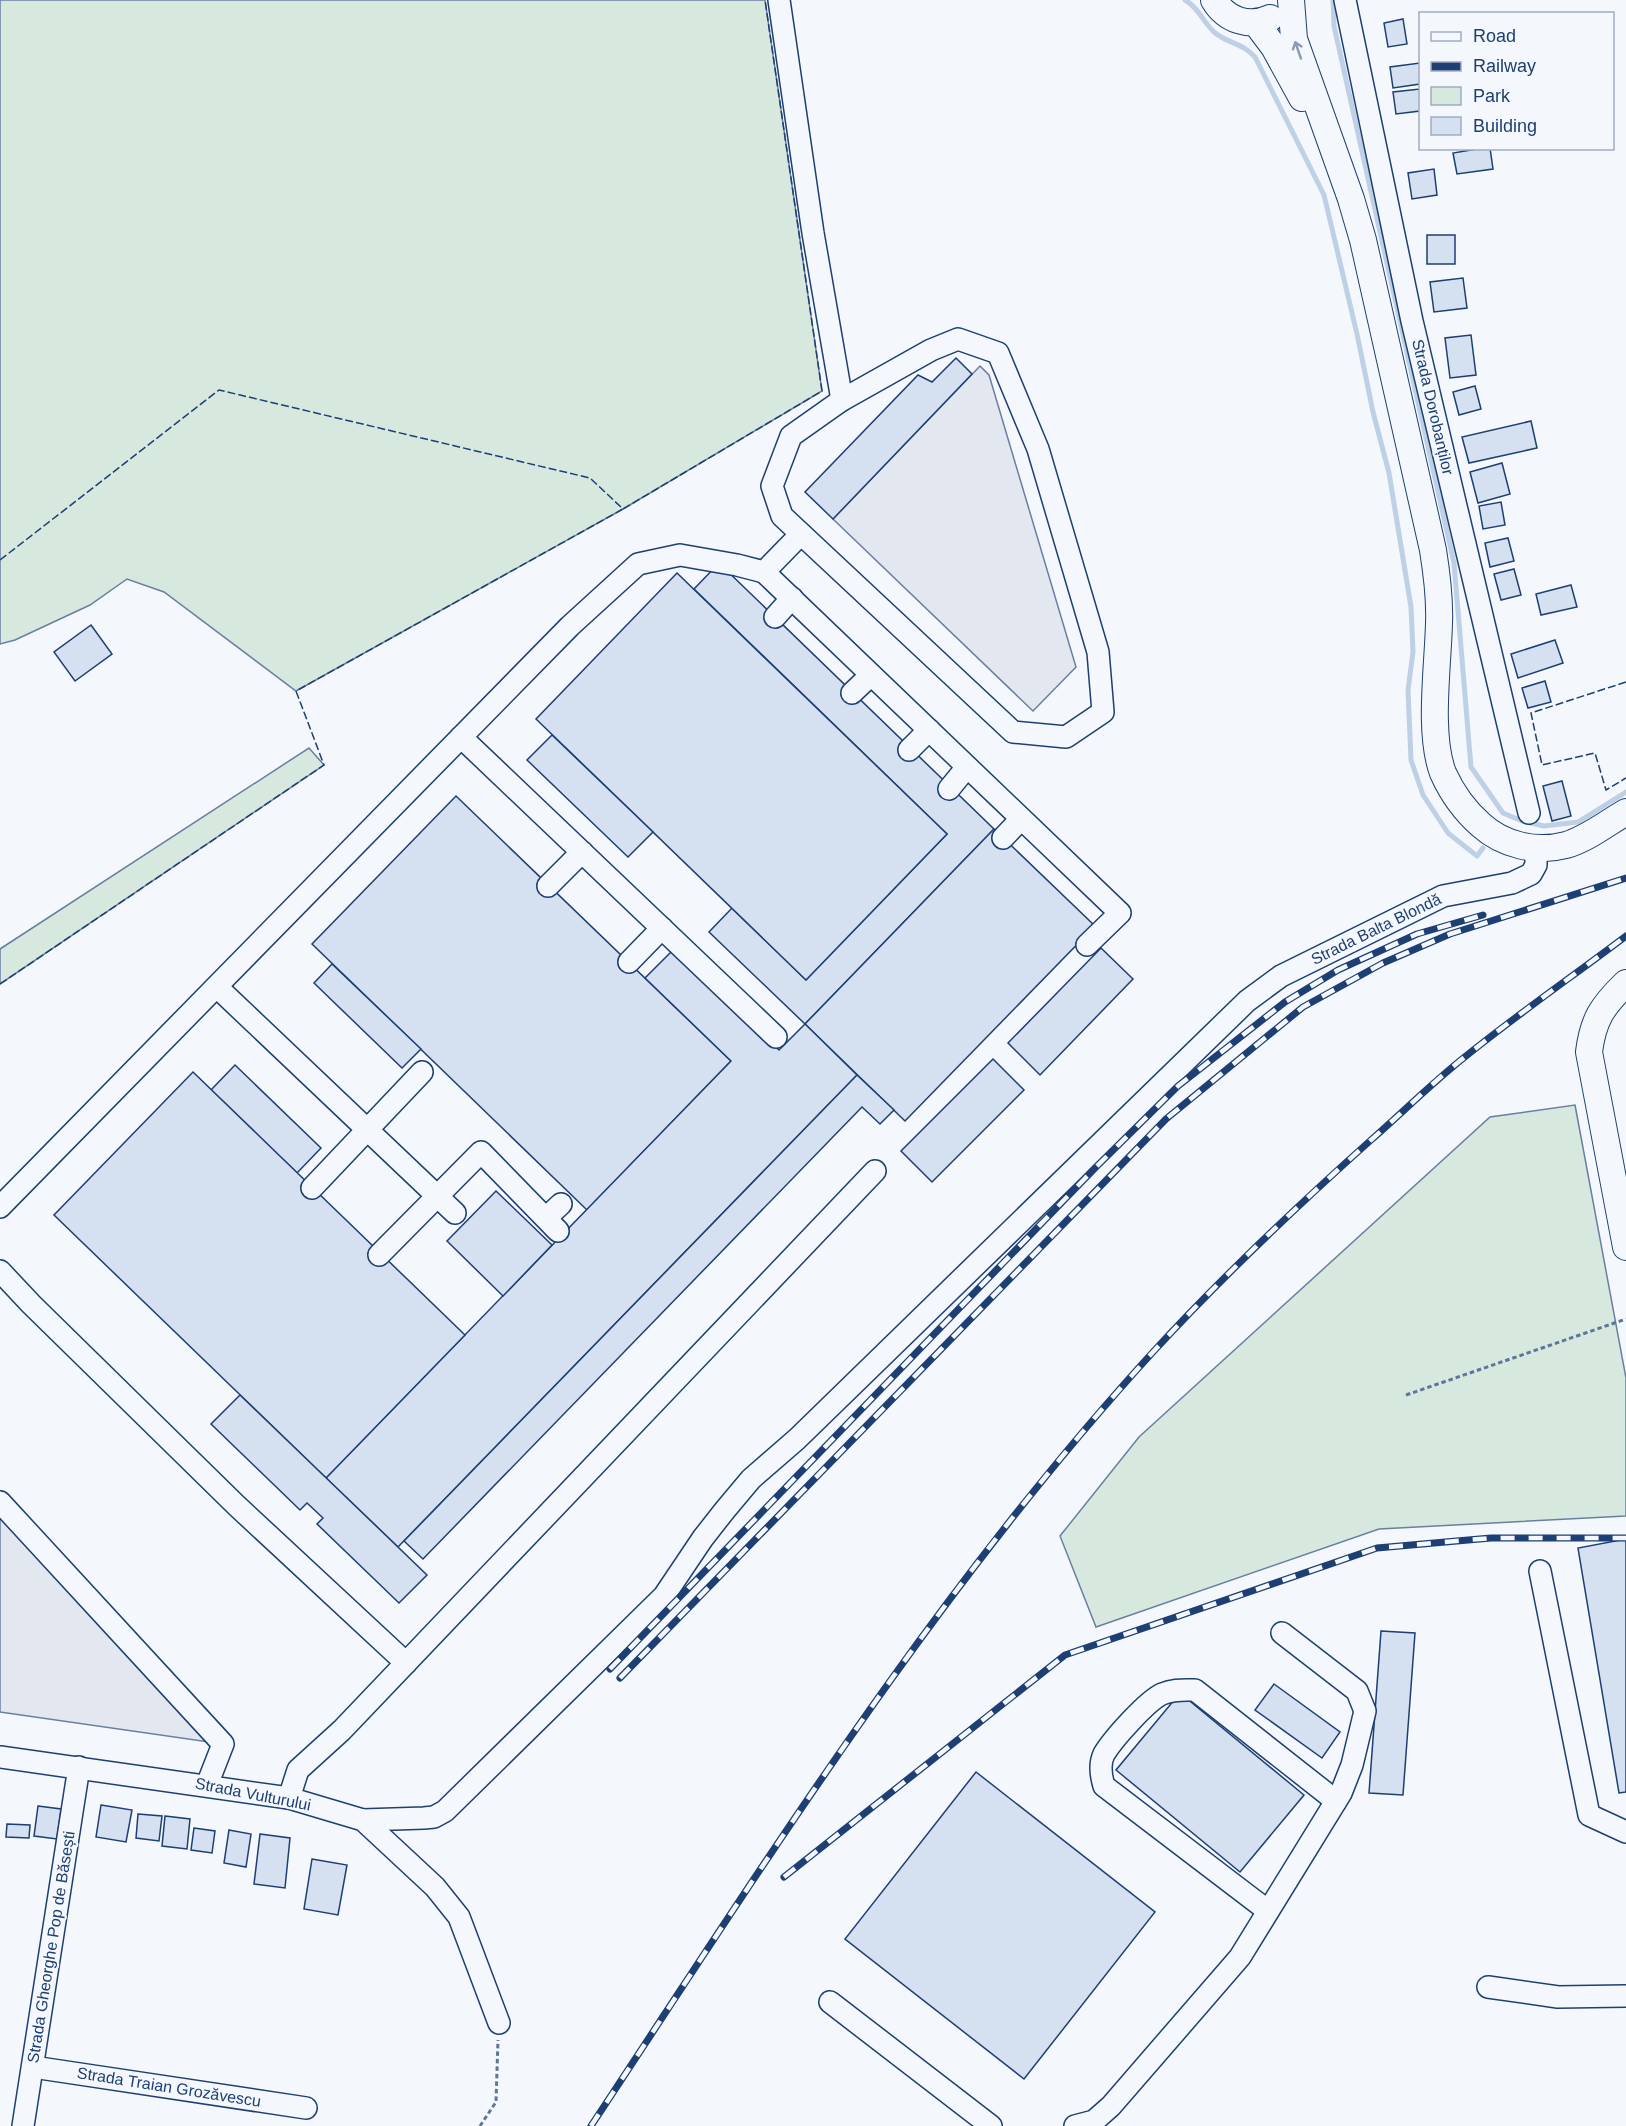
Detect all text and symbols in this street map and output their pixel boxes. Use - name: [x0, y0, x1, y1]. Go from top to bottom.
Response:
- legend: [1419, 12, 1614, 150]
- text: Road: [1473, 26, 1516, 46]
- one-way arrow: [1292, 41, 1303, 60]
- text: Railway: [1473, 56, 1536, 76]
- text: Park: [1473, 86, 1511, 106]
- text: Building: [1473, 116, 1537, 136]
- street label: Strada Dorobanților: [1409, 337, 1457, 477]
- street label: Strada Balta Blondă: [1308, 890, 1444, 968]
- street label: Strada Vulturului: [194, 1774, 312, 1814]
- street label: Strada Gheorghe Pop de Băsești: [24, 1830, 78, 2064]
- street label: Strada Traian Grozăvescu: [76, 2064, 262, 2110]

